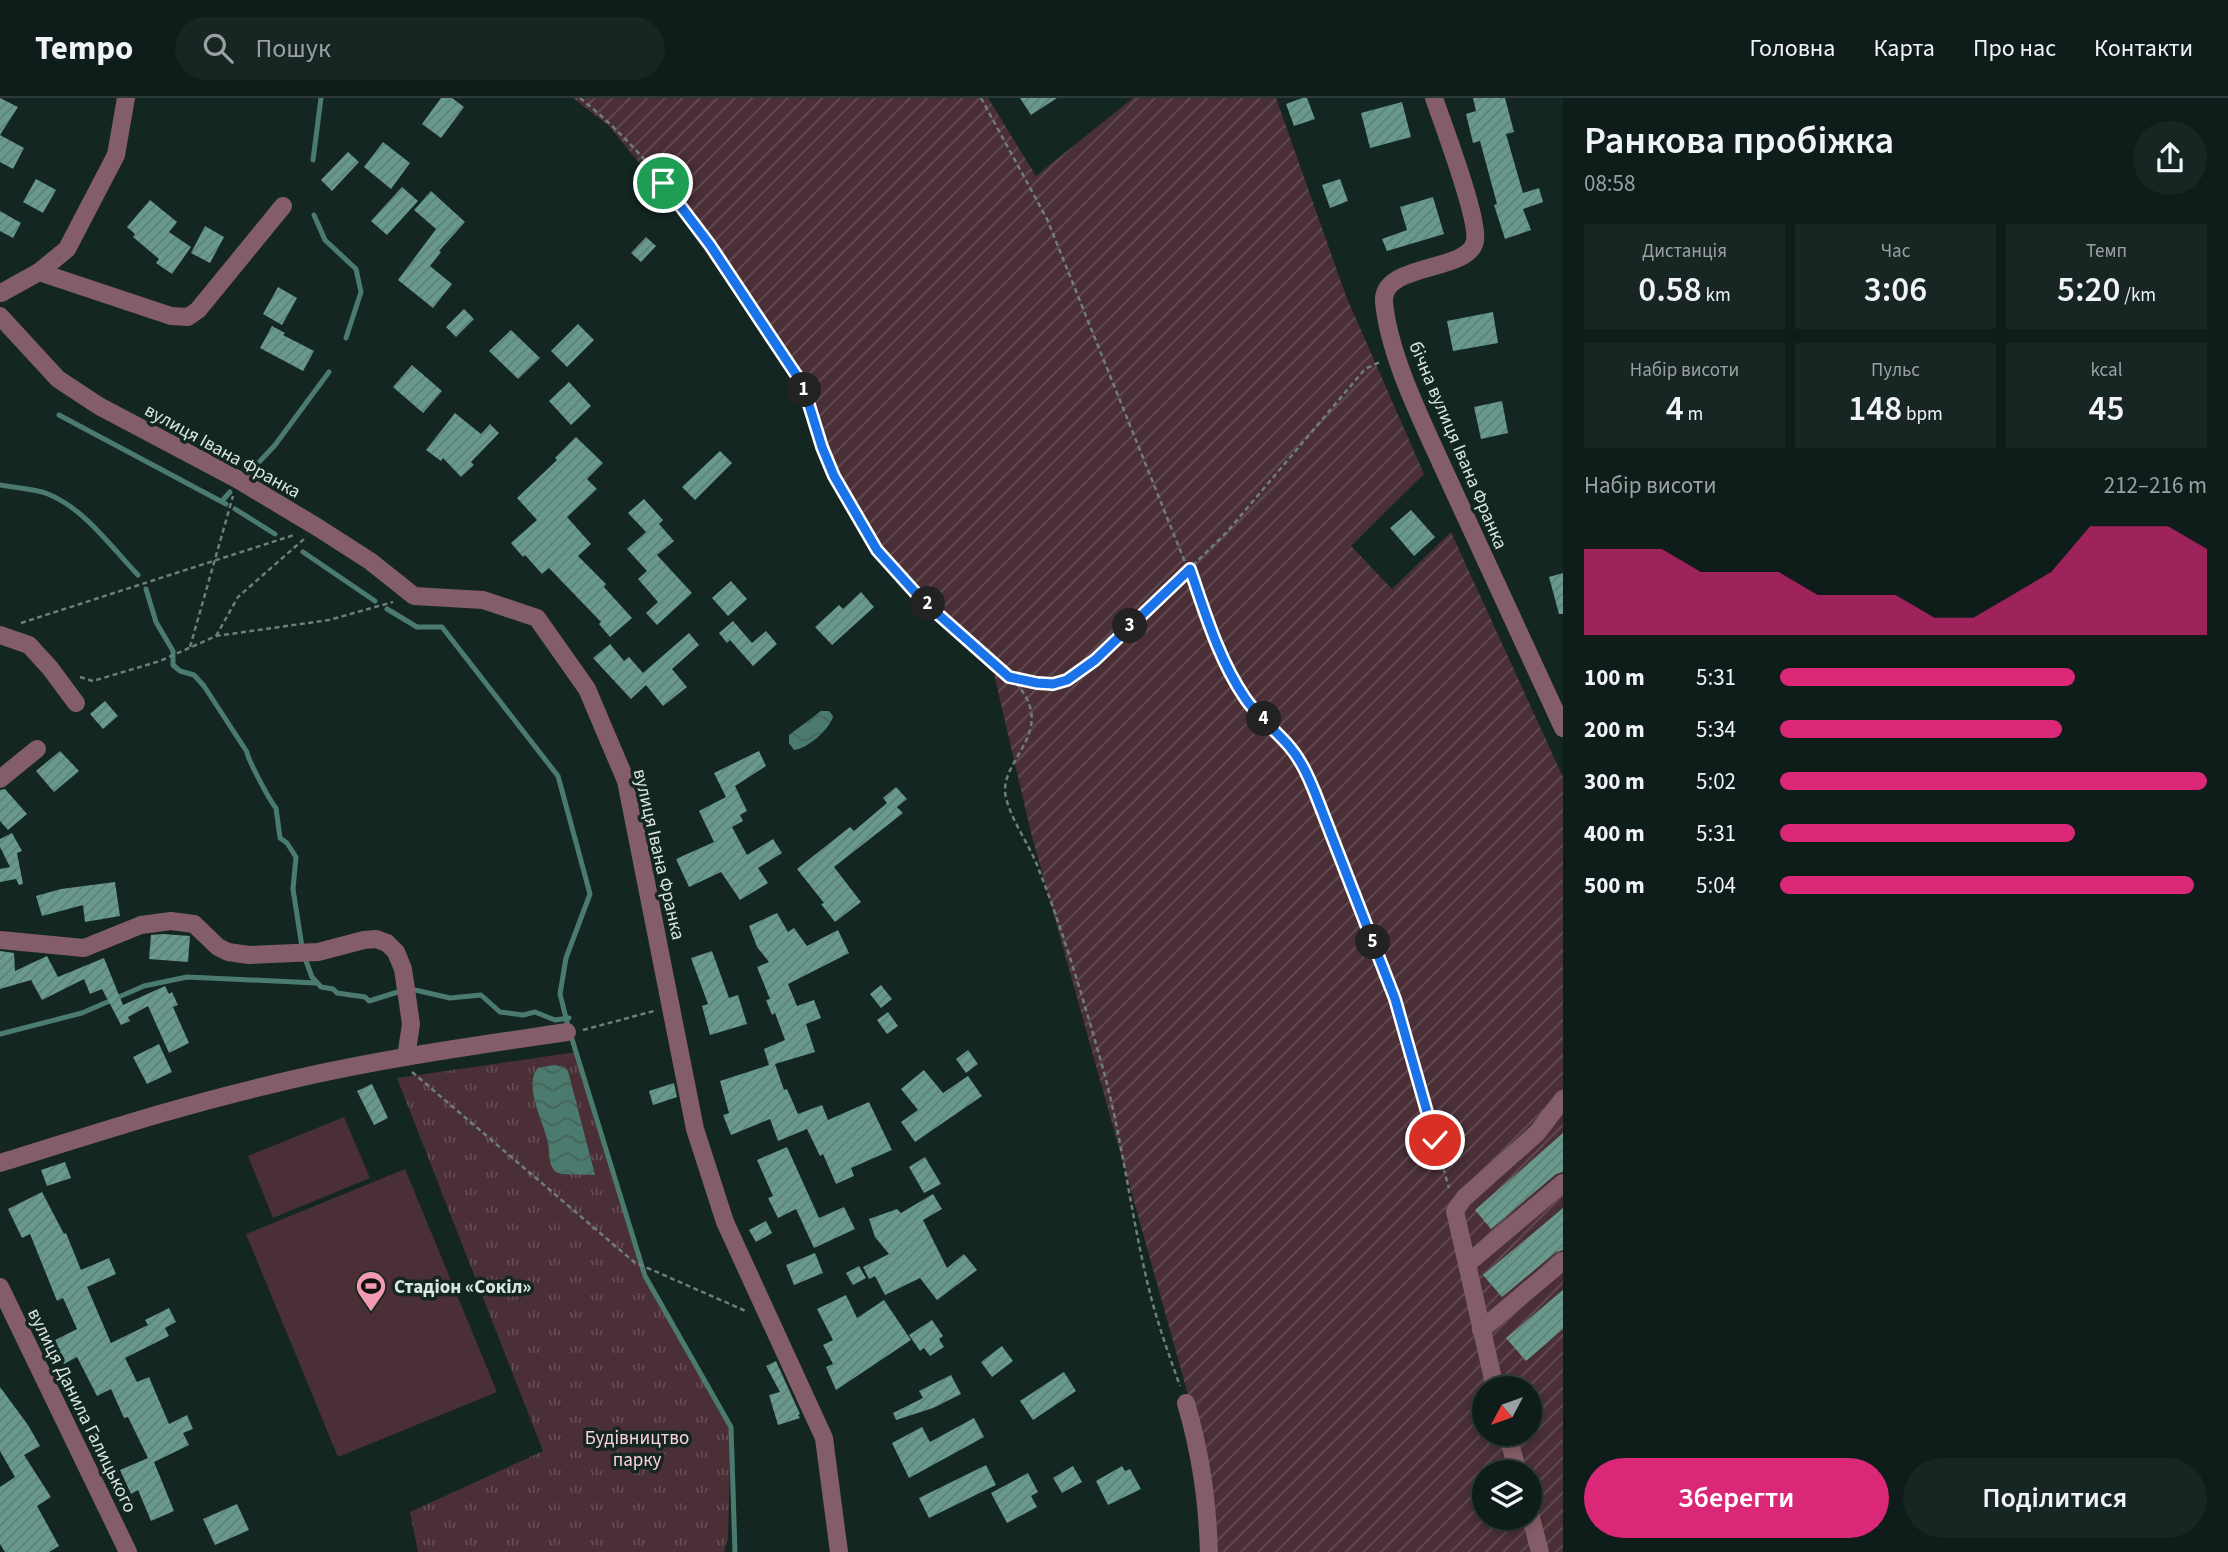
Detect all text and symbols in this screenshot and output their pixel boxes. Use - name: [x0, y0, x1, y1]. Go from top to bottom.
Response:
- search box: [175, 17, 665, 80]
- text: Tempo: [35, 25, 133, 72]
- icon: search: [199, 29, 237, 67]
- text: Пошук: [255, 30, 331, 67]
- text: Головна: [1749, 31, 1835, 66]
- text: Карта: [1873, 31, 1935, 66]
- text: Про нас: [1973, 31, 2056, 66]
- text: Контакти: [2094, 31, 2193, 66]
- text: Ранкова пробіжка: [1584, 114, 1894, 168]
- button: share: [2133, 121, 2207, 195]
- pin: [633, 153, 693, 213]
- icon: arrive: [644, 164, 682, 202]
- text: 08:58: [1584, 167, 1635, 200]
- text: Дистанція: [1642, 238, 1727, 265]
- text: Час: [1881, 238, 1910, 265]
- text: Темп: [2086, 238, 2127, 265]
- text: 0.58: [1638, 265, 1702, 315]
- text: 3:06: [1864, 265, 1927, 315]
- text: 5:20: [2057, 265, 2120, 315]
- text: km: [1702, 282, 1731, 309]
- text: /km: [2120, 282, 2156, 309]
- street label: бічна вулиця Івана Франка: [1402, 337, 1514, 554]
- text: Набір висоти: [1630, 357, 1739, 384]
- text: Пульс: [1871, 357, 1920, 384]
- text: kcal: [2091, 357, 2122, 384]
- pin: 1: [786, 372, 822, 408]
- text: 1: [798, 376, 809, 403]
- text: 4: [1666, 384, 1684, 434]
- text: 148: [1848, 384, 1902, 434]
- text: 45: [2089, 384, 2124, 434]
- street label: вулиця Івана Франка: [139, 397, 305, 506]
- text: m: [1684, 401, 1703, 428]
- text: bpm: [1902, 401, 1943, 428]
- text: Набір висоти: [1584, 469, 1716, 502]
- text: 212–216 m: [2104, 469, 2207, 502]
- pin: 2: [911, 587, 946, 622]
- text: 2: [922, 590, 933, 617]
- pin: 3: [1112, 608, 1148, 644]
- text: 3: [1124, 612, 1135, 639]
- text: 100 m: [1584, 661, 1645, 694]
- text: 5:31: [1696, 661, 1736, 694]
- pin: 4: [1246, 702, 1282, 736]
- text: 4: [1258, 705, 1269, 732]
- text: 200 m: [1584, 713, 1645, 746]
- text: 5:34: [1696, 713, 1736, 746]
- text: 300 m: [1584, 765, 1645, 798]
- text: 5:02: [1696, 765, 1736, 798]
- street label: вулиця Івана Франка: [626, 766, 691, 943]
- text: 400 m: [1584, 817, 1645, 850]
- text: 5:31: [1696, 817, 1736, 850]
- text: 500 m: [1584, 869, 1645, 902]
- text: 5:04: [1696, 869, 1736, 902]
- pin: 5: [1356, 924, 1390, 960]
- text: 5: [1367, 928, 1378, 955]
- pin: [1405, 1110, 1465, 1170]
- icon: check: [1416, 1121, 1454, 1159]
- sports icon: Стадіон «Сокіл»: [354, 1269, 388, 1313]
- place label: Стадіон «Сокіл»: [394, 1274, 531, 1301]
- street label: вулиця Данила Галицького: [20, 1304, 143, 1518]
- north arrow: [1472, 1376, 1542, 1446]
- map controls: [1472, 1376, 1542, 1530]
- park label: Будівництво парку: [585, 1425, 689, 1474]
- button: Зберегти: [1584, 1458, 1889, 1538]
- button: Поділитися: [1903, 1458, 2207, 1538]
- button: layers: [1472, 1460, 1542, 1530]

